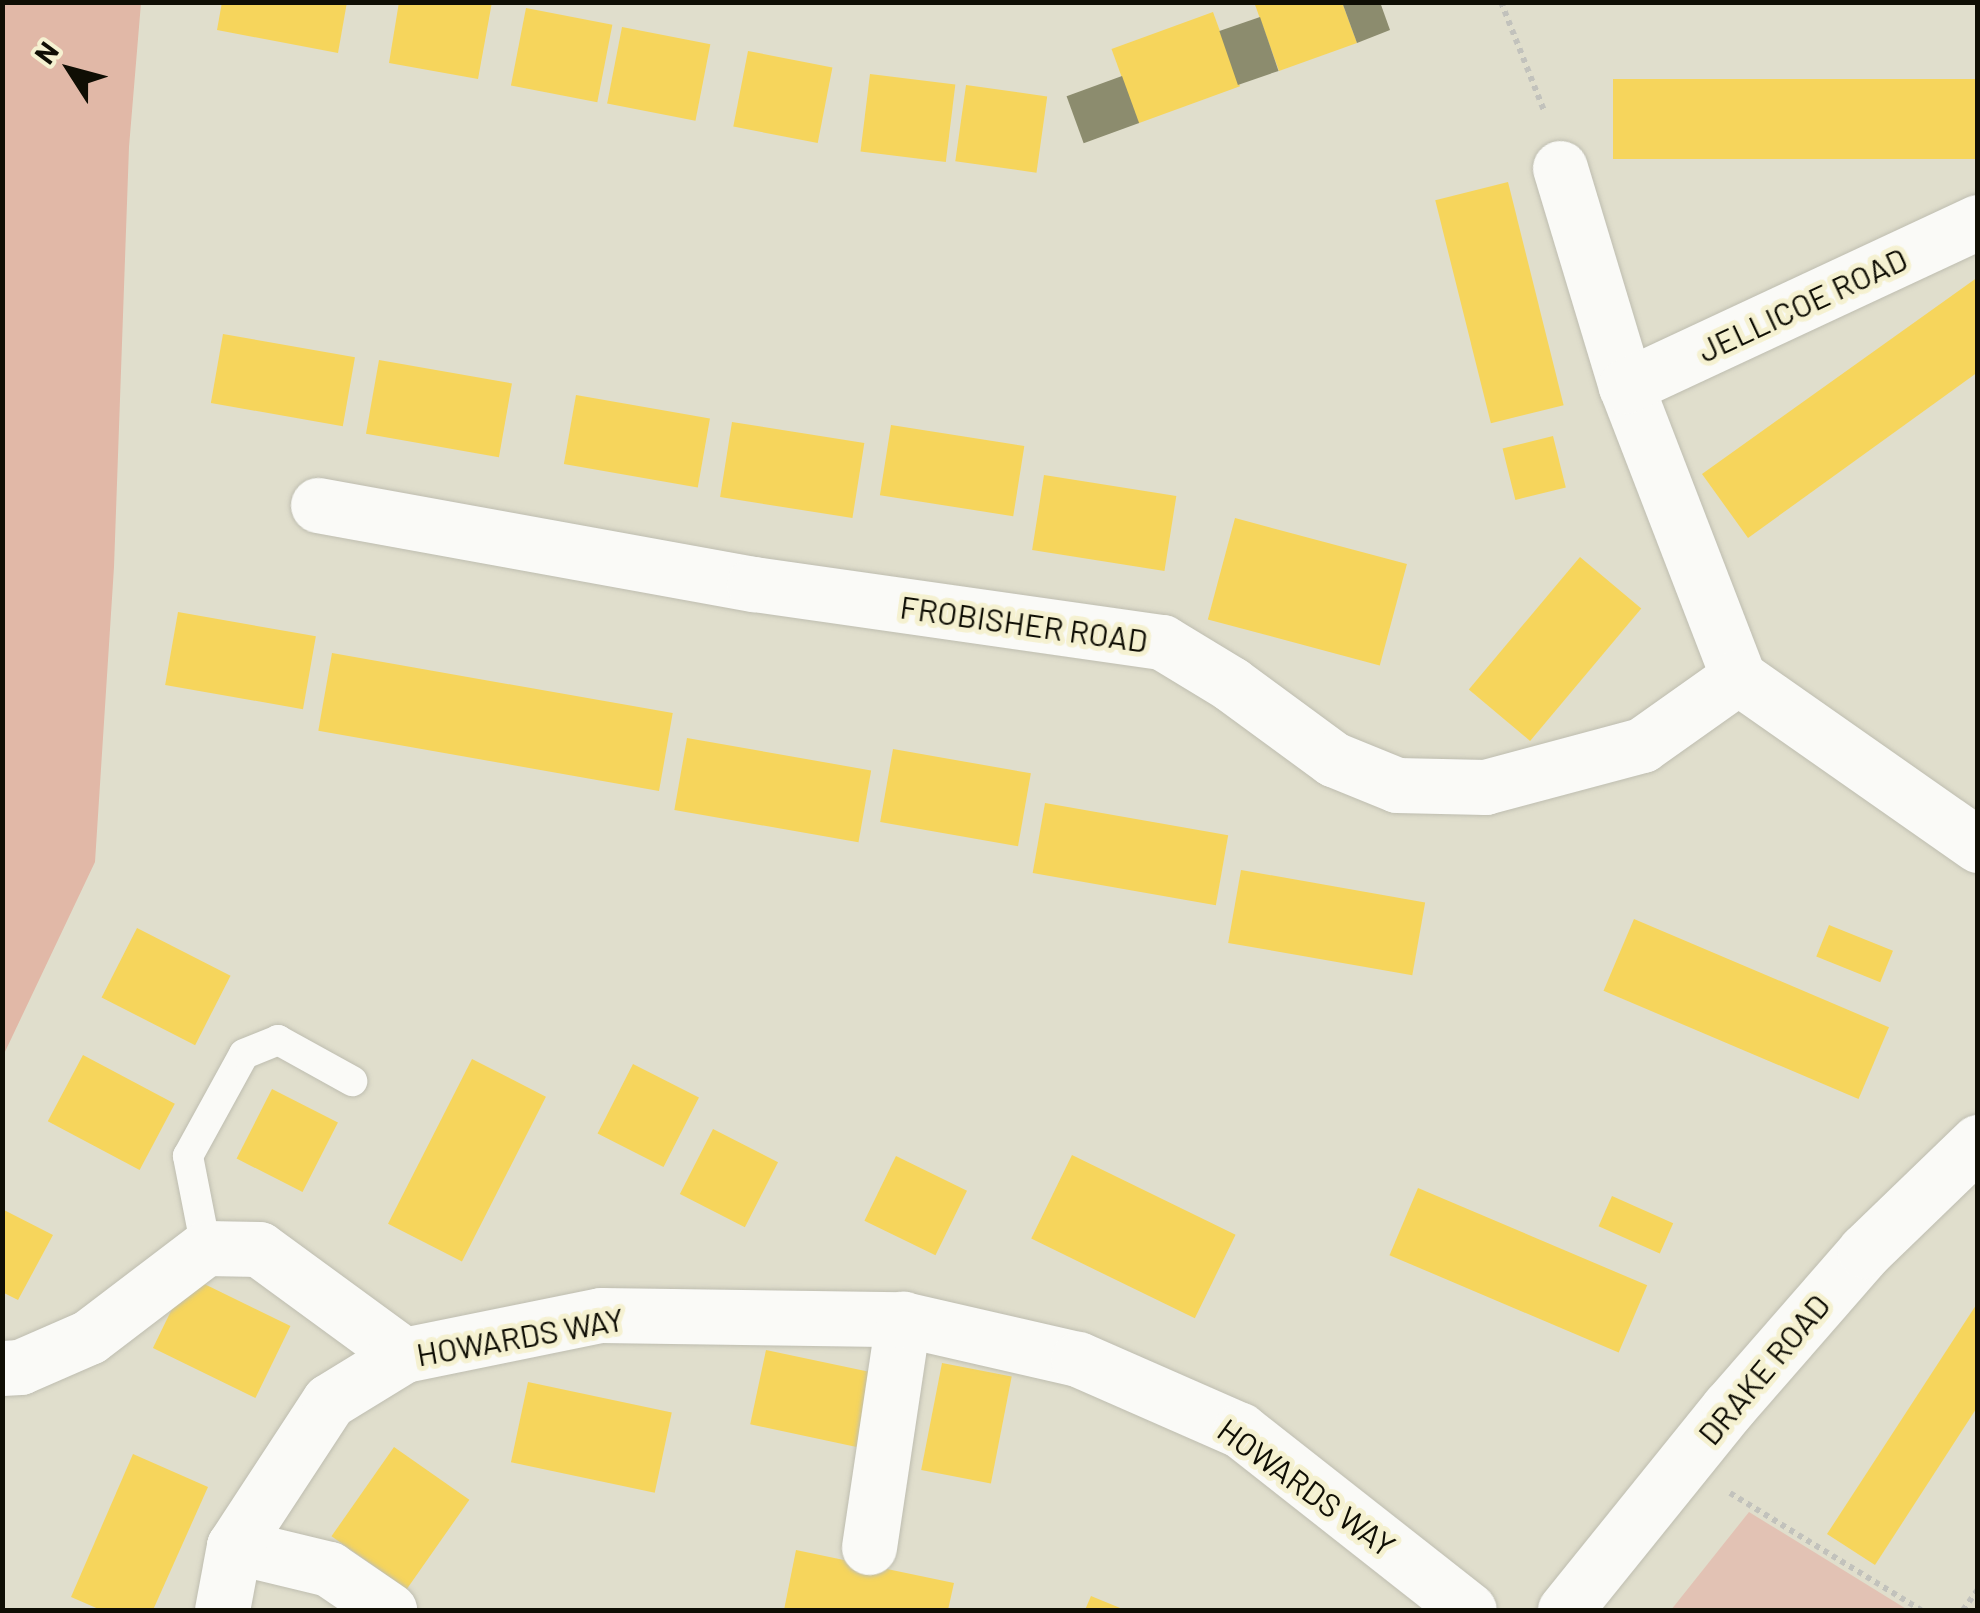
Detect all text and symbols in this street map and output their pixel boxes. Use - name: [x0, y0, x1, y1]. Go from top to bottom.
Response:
- north arrow: [20, 20, 120, 120]
- text: N: [27, 35, 65, 70]
- street label: JELLICOE ROAD: [1691, 239, 1913, 369]
- street label: FROBISHER ROAD: [898, 587, 1150, 659]
- street label: DRAKE ROAD: [1689, 1286, 1837, 1452]
- street label: HOWARDS WAY: [413, 1299, 627, 1373]
- street label: HOWARDS WAY: [1211, 1410, 1403, 1564]

